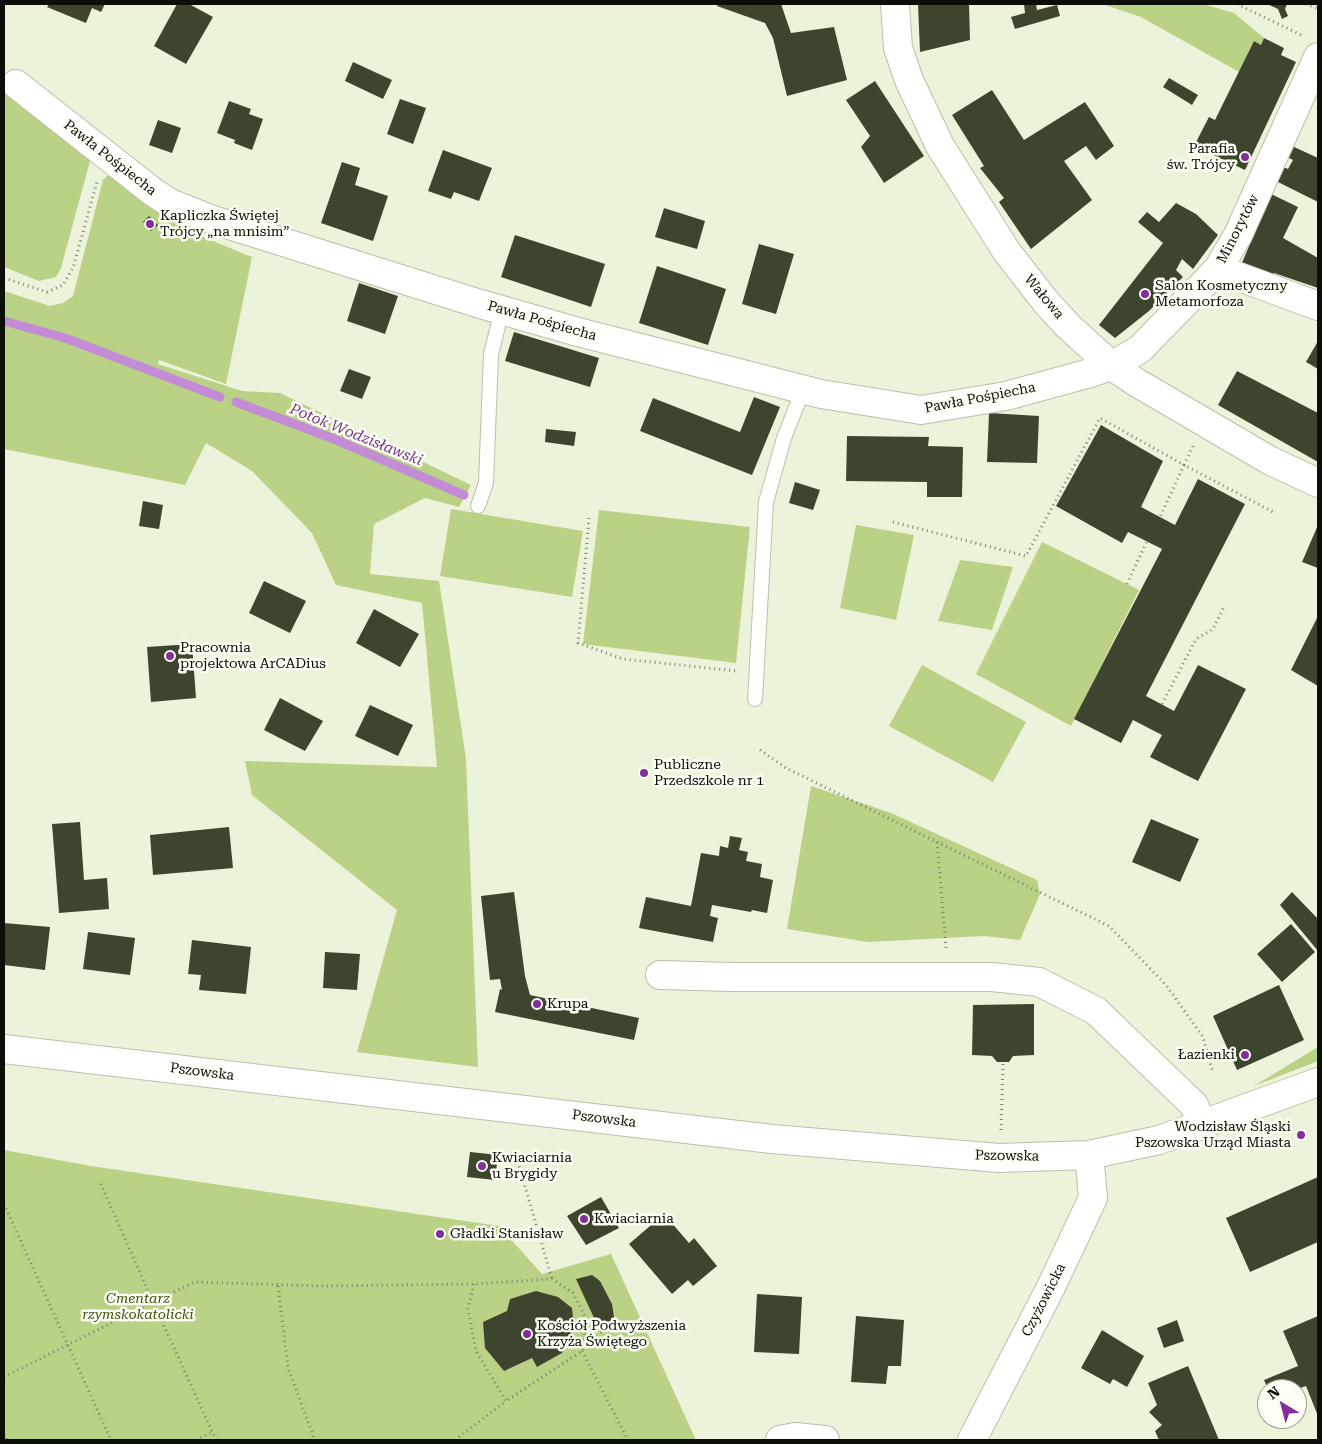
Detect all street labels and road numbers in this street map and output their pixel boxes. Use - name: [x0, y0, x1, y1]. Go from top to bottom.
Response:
- street label: Pawła Pośpiecha: [60, 117, 160, 199]
- street label: Minorytów: [1213, 192, 1263, 266]
- street label: Wałowa: [1021, 271, 1067, 323]
- street label: Pawła Pośpiecha: [485, 297, 599, 345]
- street label: Pawła Pośpiecha: [923, 379, 1037, 417]
- street label: Pszowska: [169, 1060, 235, 1084]
- street label: Pszowska: [571, 1107, 637, 1131]
- street label: Pszowska: [975, 1147, 1039, 1165]
- street label: Czyżowicka: [1018, 1261, 1070, 1339]

